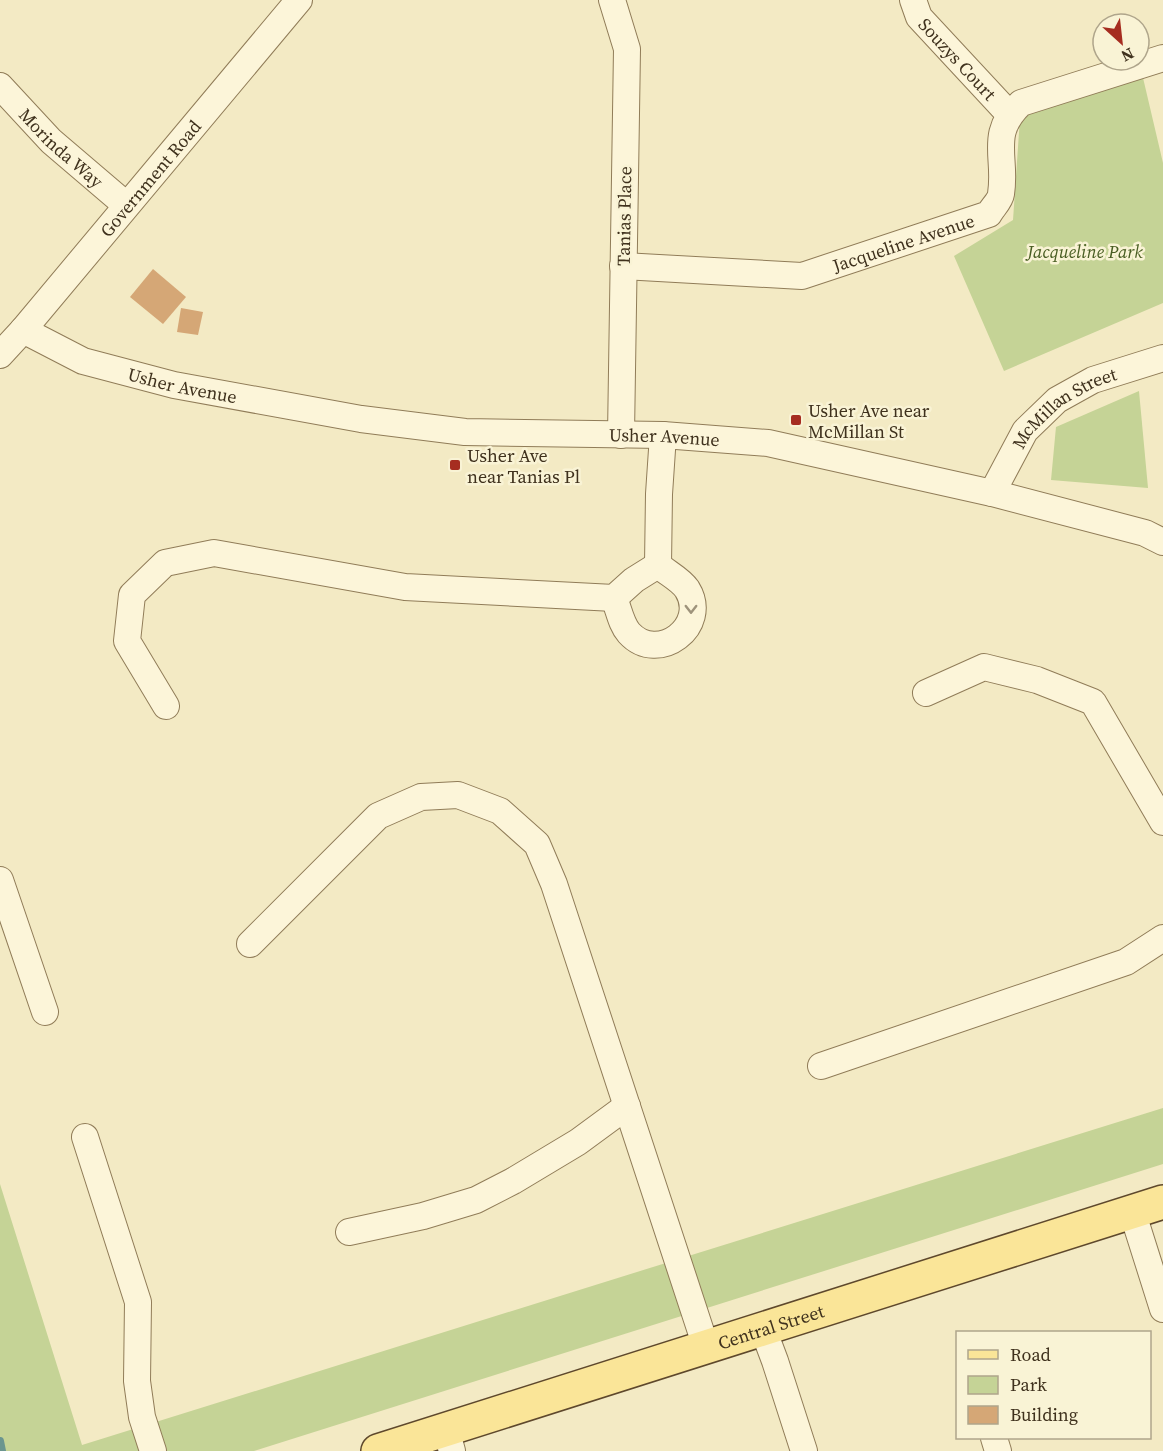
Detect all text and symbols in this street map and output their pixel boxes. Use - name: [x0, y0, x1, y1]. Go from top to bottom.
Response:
- street label: Souzys Court: [913, 12, 1002, 106]
- north arrow: [1091, 12, 1151, 72]
- text: N: [1117, 43, 1138, 68]
- street label: Morinda Way: [14, 102, 109, 193]
- street label: Government Road: [94, 114, 206, 242]
- street label: Tanias Place: [611, 166, 637, 266]
- street label: Jacqueline Avenue: [828, 207, 977, 278]
- park label: Jacqueline Park: [1024, 239, 1143, 264]
- street label: Usher Avenue: [125, 361, 239, 409]
- street label: McMillan Street: [1005, 361, 1120, 453]
- place label: Usher Ave near McMillan St: [808, 398, 930, 444]
- marker: Usher Ave near McMillan St: [789, 413, 803, 427]
- street label: Usher Avenue: [609, 422, 721, 452]
- place label: Usher Ave near Tanias Pl: [467, 443, 580, 489]
- marker: Usher Ave near Tanias Pl: [448, 458, 462, 472]
- one-way arrow: [685, 605, 697, 614]
- street label: Central Street: [715, 1298, 827, 1355]
- legend: [956, 1331, 1151, 1439]
- text: Road: [1010, 1342, 1051, 1367]
- text: Park: [1010, 1372, 1047, 1397]
- text: Building: [1010, 1402, 1078, 1427]

